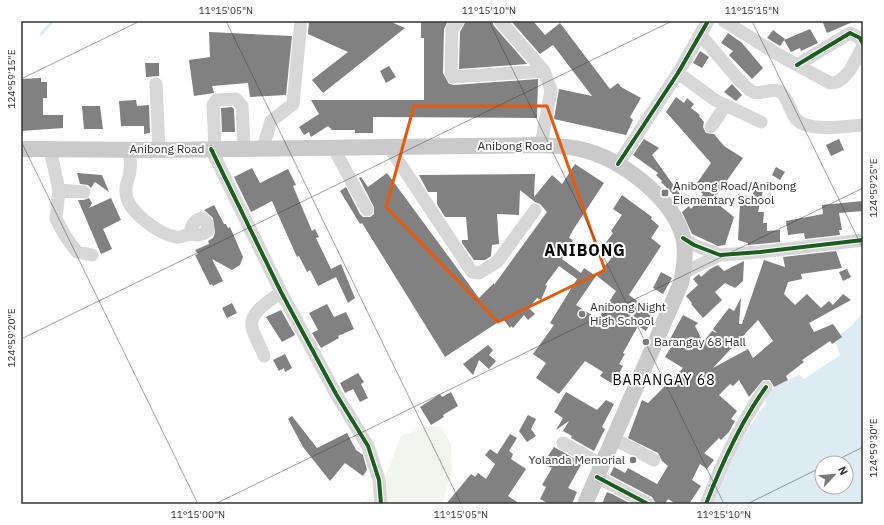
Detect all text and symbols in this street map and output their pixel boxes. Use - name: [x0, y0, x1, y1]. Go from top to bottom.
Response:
- text: 11°15'05"N: [199, 4, 253, 17]
- text: 11°15'10"N: [462, 4, 516, 17]
- text: 11°15'15"N: [725, 4, 779, 17]
- text: 124°59'15"E: [5, 49, 18, 109]
- street label: Anibong Road: [478, 138, 552, 153]
- street label: Anibong Road: [130, 141, 204, 156]
- text: 124°59'25"E: [867, 158, 880, 218]
- place label: Anibong Road/Anibong Elementary School: [673, 178, 797, 207]
- marker: Anibong Road/Anibong Elementary School: [660, 188, 670, 198]
- district label: ANIBONG: [544, 240, 626, 260]
- place label: Anibong Night High School: [590, 299, 666, 328]
- text: 124°59'20"E: [5, 308, 18, 368]
- marker: Anibong Night High School: [577, 309, 587, 319]
- place label: Barangay 68 Hall: [654, 334, 746, 349]
- marker: Barangay 68 Hall: [641, 337, 651, 347]
- district label: BARANGAY 68: [612, 371, 716, 389]
- text: 124°59'30"E: [867, 418, 880, 478]
- place label: Yolanda Memorial: [528, 452, 625, 467]
- marker: Yolanda Memorial: [628, 455, 638, 465]
- north arrow: [814, 455, 854, 495]
- text: N: [835, 464, 851, 477]
- text: 11°15'00"N: [171, 508, 225, 521]
- text: 11°15'05"N: [434, 508, 488, 521]
- text: 11°15'10"N: [697, 508, 751, 521]

